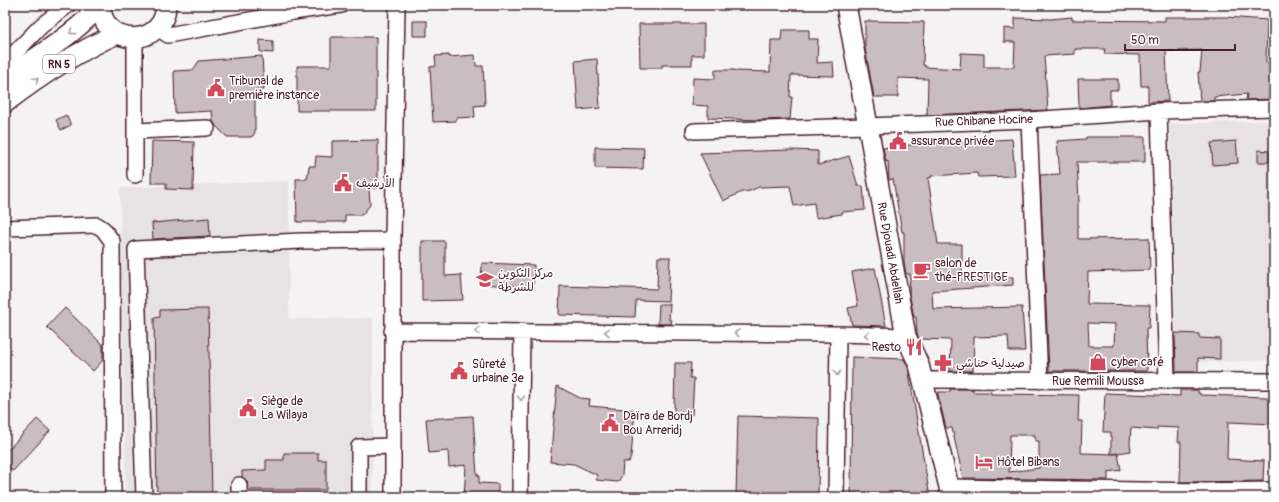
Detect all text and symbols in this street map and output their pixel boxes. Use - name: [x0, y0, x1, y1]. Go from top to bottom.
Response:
- scale bar: [1125, 26, 1235, 52]
- one-way arrow: [70, 27, 77, 34]
- text: 50 m: [1131, 33, 1159, 48]
- road number: RN 5: [43, 55, 75, 73]
- place label: Tribunal de première instance: [229, 74, 319, 103]
- one-way arrow: [32, 78, 39, 85]
- public building icon: Tribunal de première instance: [206, 78, 226, 98]
- street label: Rue Chibane Hocine: [935, 112, 1033, 130]
- public building icon: assurance privée: [888, 131, 908, 151]
- place label: assurance privée: [911, 134, 994, 149]
- public building icon: الأرشيف: [333, 173, 353, 193]
- place label: الأرشيف: [356, 175, 395, 191]
- street label: Rue Djouadi Abdellah: [874, 201, 906, 305]
- place label: salon de thé-PRESTIGE: [934, 256, 1008, 285]
- cafe icon: salon de thé-PRESTIGE: [912, 260, 932, 280]
- place label: مركز التكوين للشرطة: [498, 266, 553, 295]
- school or university icon: مركز التكوين للشرطة: [475, 270, 495, 290]
- one-way arrow: [474, 327, 480, 335]
- one-way arrow: [604, 328, 610, 336]
- one-way arrow: [734, 329, 740, 337]
- one-way arrow: [864, 331, 870, 339]
- restaurant icon: Resto: [904, 337, 924, 357]
- place label: Resto: [871, 340, 902, 355]
- shop icon: cyber café: [1088, 352, 1108, 372]
- pharmacy icon: صيدلية حناشي: [933, 353, 953, 373]
- place label: cyber café: [1111, 355, 1164, 370]
- place label: صيدلية حناشي: [956, 356, 1025, 374]
- place label: Sûreté urbaine 3e: [472, 357, 524, 386]
- public building icon: Sûreté urbaine 3e: [449, 361, 469, 381]
- one-way arrow: [833, 370, 841, 376]
- street label: Rue Remili Moussa: [1052, 374, 1144, 389]
- place label: Siège de La Wilaya: [261, 394, 308, 423]
- one-way arrow: [517, 395, 525, 401]
- public building icon: Siège de La Wilaya: [238, 398, 258, 418]
- place label: Daïra de Bordj Bou Arreridj: [623, 409, 693, 438]
- public building icon: Daïra de Bordj Bou Arreridj: [600, 413, 620, 433]
- hotel icon: Hôtel Bibans: [974, 452, 994, 472]
- place label: Hôtel Bibans: [997, 455, 1060, 470]

